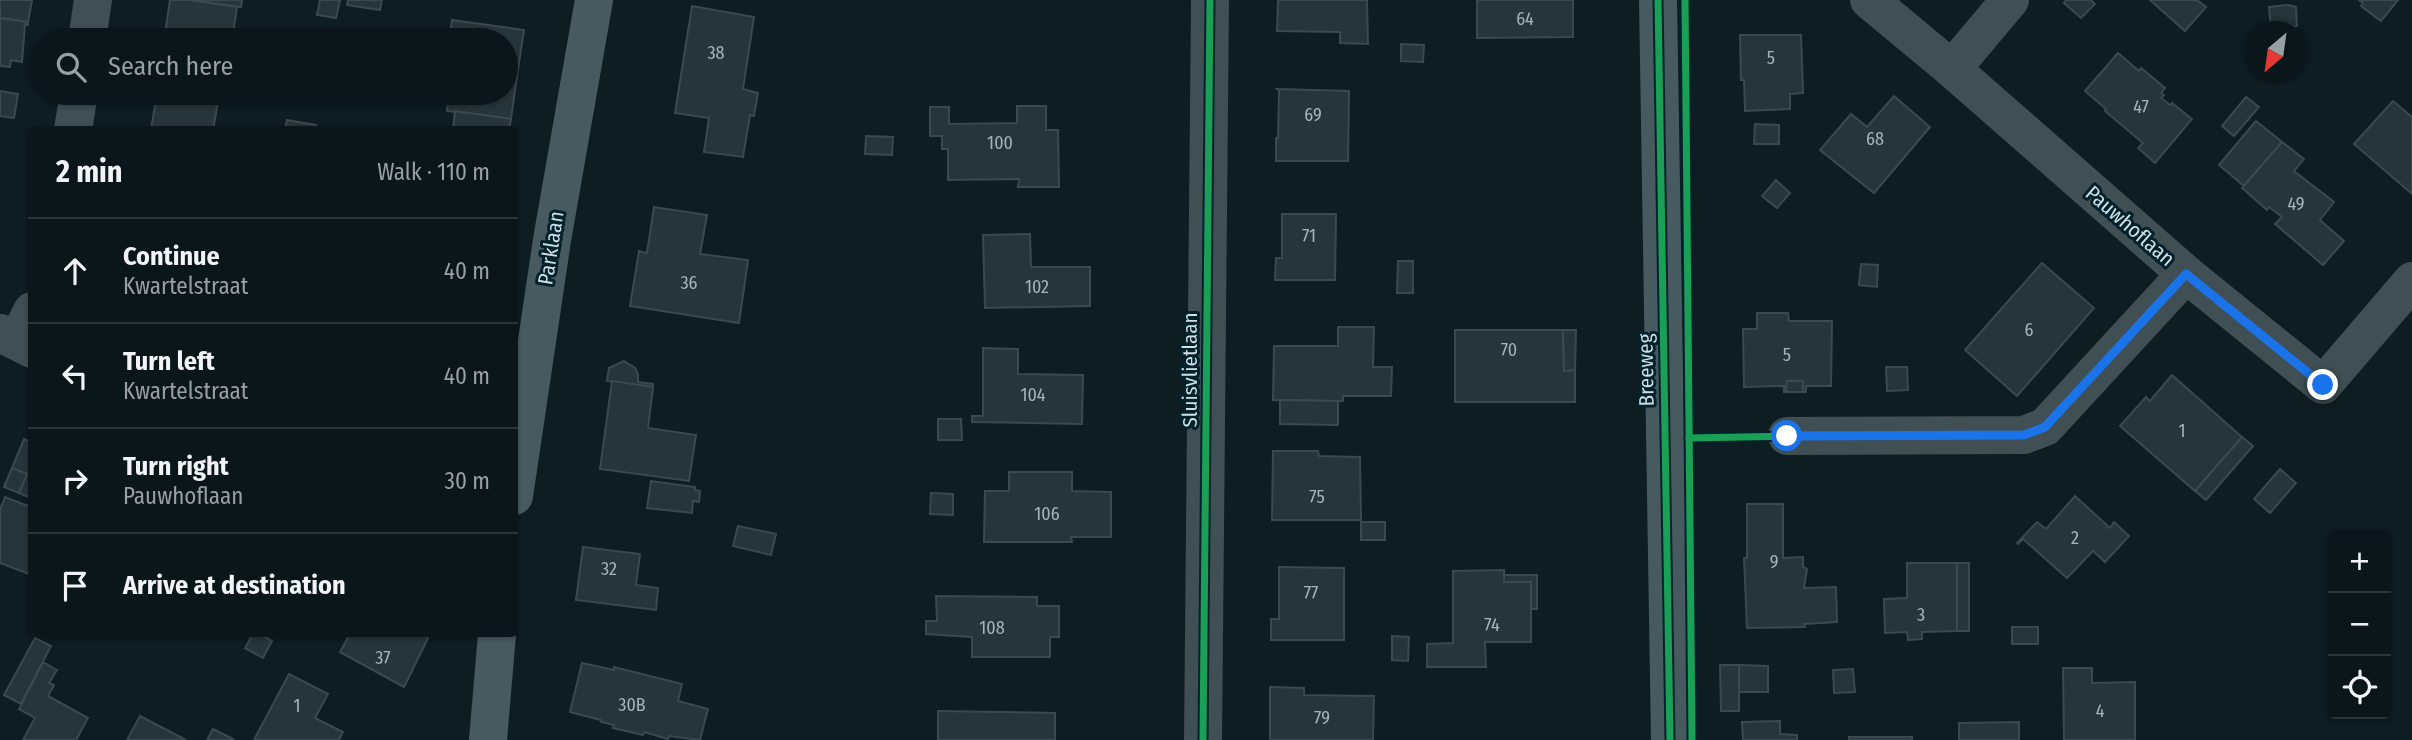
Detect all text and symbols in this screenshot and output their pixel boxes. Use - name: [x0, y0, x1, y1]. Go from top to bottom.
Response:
- house number: 64: [1516, 8, 1534, 30]
- north arrow: [2244, 21, 2307, 84]
- search box: [28, 28, 518, 105]
- house number: 38: [707, 42, 725, 64]
- house number: 5: [1767, 47, 1775, 69]
- icon: search: [52, 48, 90, 86]
- text: Search here: [108, 51, 233, 82]
- house number: 47: [2133, 96, 2149, 118]
- house number: 69: [1304, 104, 1322, 126]
- house number: 68: [1866, 128, 1884, 150]
- house number: 100: [987, 132, 1013, 154]
- text: 2 min: [56, 154, 123, 190]
- text: Walk · 110 m: [377, 158, 490, 186]
- street label: Pauwhoflaan: [2080, 180, 2180, 272]
- house number: 49: [2287, 193, 2305, 215]
- street label: Parklaan: [532, 209, 570, 287]
- house number: 71: [1302, 225, 1316, 247]
- text: Continue: [123, 241, 220, 272]
- icon: ahead: [56, 252, 94, 290]
- text: 40 m: [444, 257, 490, 285]
- text: Kwartelstraat: [123, 272, 248, 300]
- house number: 36: [680, 272, 698, 294]
- house number: 102: [1025, 276, 1049, 298]
- street label: Sluisvlietlaan: [1177, 312, 1203, 428]
- house number: 6: [2025, 319, 2034, 341]
- street label: Breeweg: [1632, 333, 1660, 407]
- house number: 70: [1501, 339, 1517, 361]
- house number: 5: [1783, 344, 1791, 366]
- text: Turn left: [123, 346, 215, 377]
- icon: left: [56, 357, 94, 395]
- text: 40 m: [444, 362, 490, 390]
- route end: [2307, 369, 2338, 400]
- text: Kwartelstraat: [123, 377, 248, 405]
- house number: 104: [1020, 384, 1046, 406]
- route start: [1771, 420, 1802, 451]
- house number: 1: [2178, 420, 2186, 442]
- text: Turn right: [123, 451, 229, 482]
- icon: right: [56, 462, 94, 500]
- text: 30 m: [445, 467, 490, 495]
- text: Pauwhoflaan: [123, 482, 243, 510]
- house number: 75: [1309, 486, 1325, 508]
- house number: 106: [1034, 503, 1060, 525]
- house number: 2: [2071, 527, 2079, 549]
- map controls: [2328, 530, 2391, 719]
- button: +: [2328, 530, 2391, 593]
- house number: 9: [1770, 551, 1778, 573]
- house number: 32: [601, 558, 617, 580]
- icon: arrive: [56, 567, 94, 605]
- text: Arrive at destination: [123, 570, 346, 601]
- house number: 77: [1304, 582, 1318, 604]
- button: −: [2328, 593, 2391, 656]
- house number: 3: [1917, 604, 1925, 626]
- house number: 74: [1484, 614, 1500, 636]
- house number: 108: [979, 617, 1005, 639]
- house number: 37: [375, 647, 391, 669]
- button: locate: [2328, 656, 2391, 719]
- house number: 30B: [618, 694, 646, 716]
- house number: 1: [293, 695, 301, 717]
- house number: 4: [2096, 700, 2105, 722]
- house number: 79: [1314, 707, 1330, 729]

